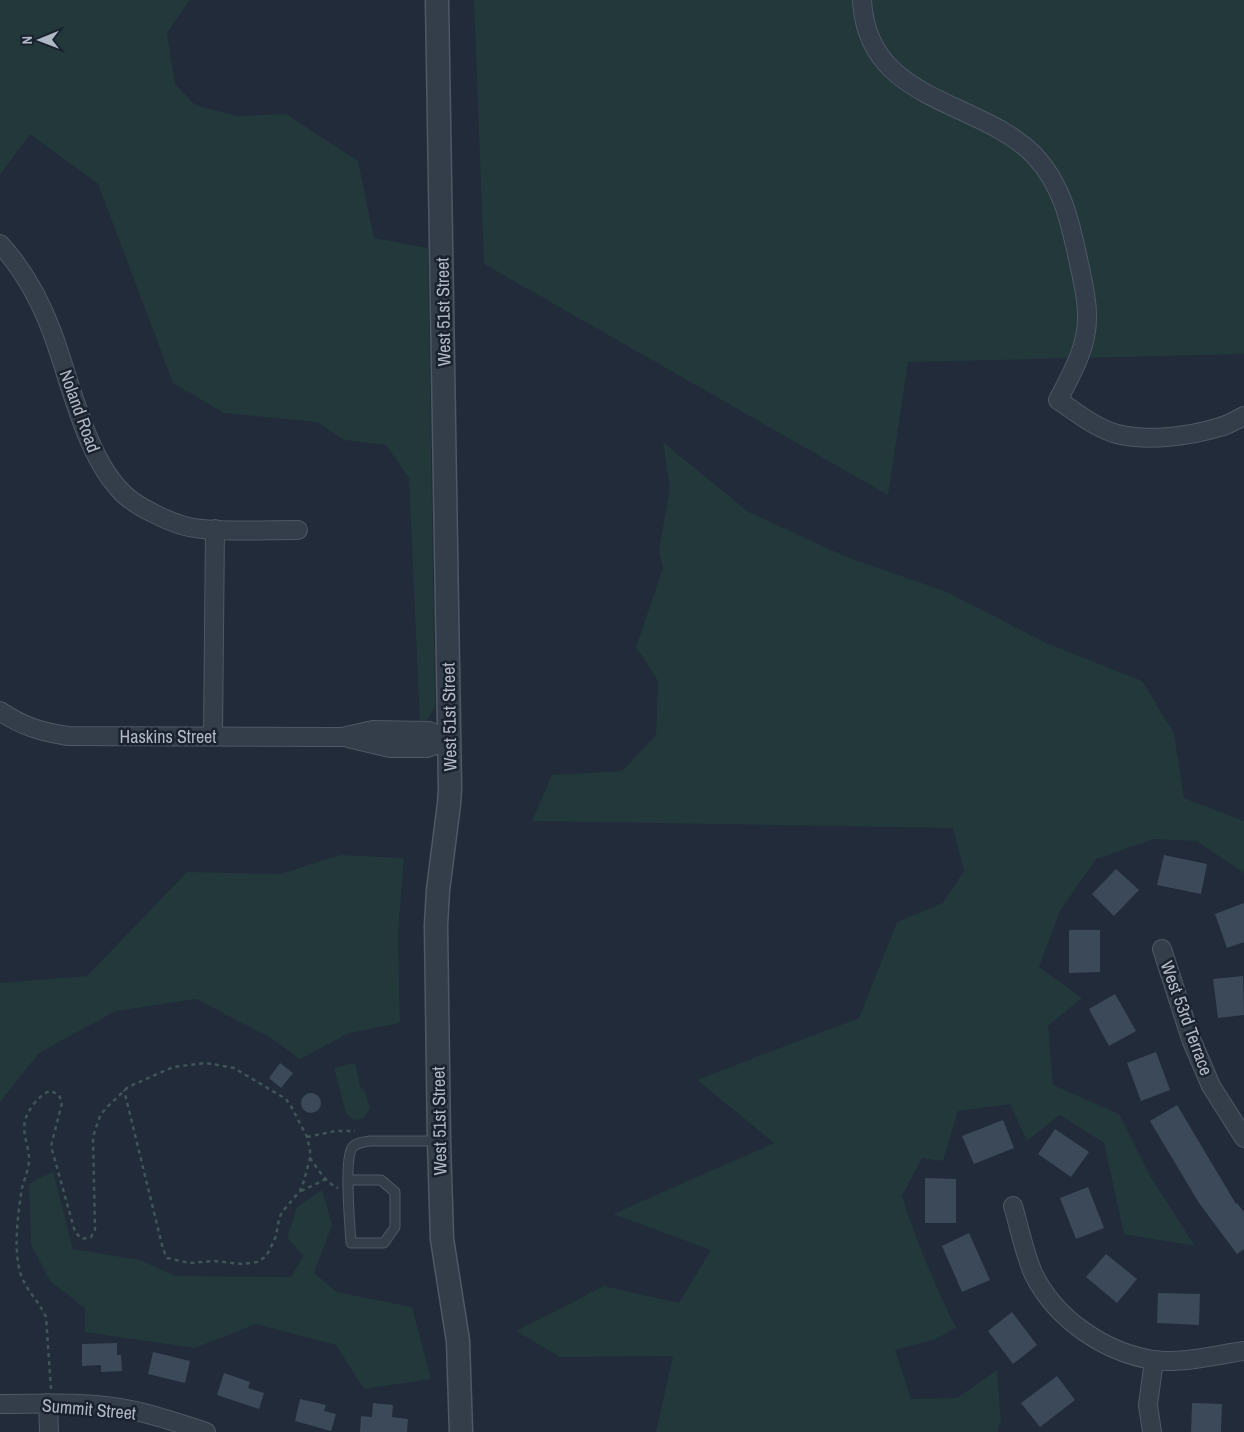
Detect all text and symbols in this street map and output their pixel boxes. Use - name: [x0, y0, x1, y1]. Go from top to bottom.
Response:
- north arrow: [15, 15, 65, 65]
- text: N: [18, 36, 36, 45]
- street label: West 51st Street: [430, 257, 456, 367]
- street label: Noland Road: [54, 366, 106, 456]
- street label: West 51st Street: [436, 662, 462, 772]
- street label: Haskins Street: [120, 724, 216, 749]
- street label: West 53rd Terrace: [1155, 957, 1219, 1079]
- street label: West 51st Street: [426, 1066, 452, 1176]
- street label: Summit Street: [41, 1392, 137, 1426]

